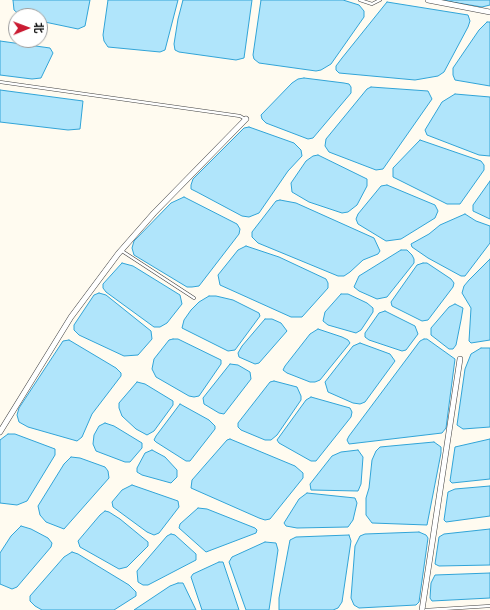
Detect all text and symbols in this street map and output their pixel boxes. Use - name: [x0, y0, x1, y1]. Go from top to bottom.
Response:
- north arrow: [8, 8, 48, 48]
- text: 北: [32, 22, 46, 33]

